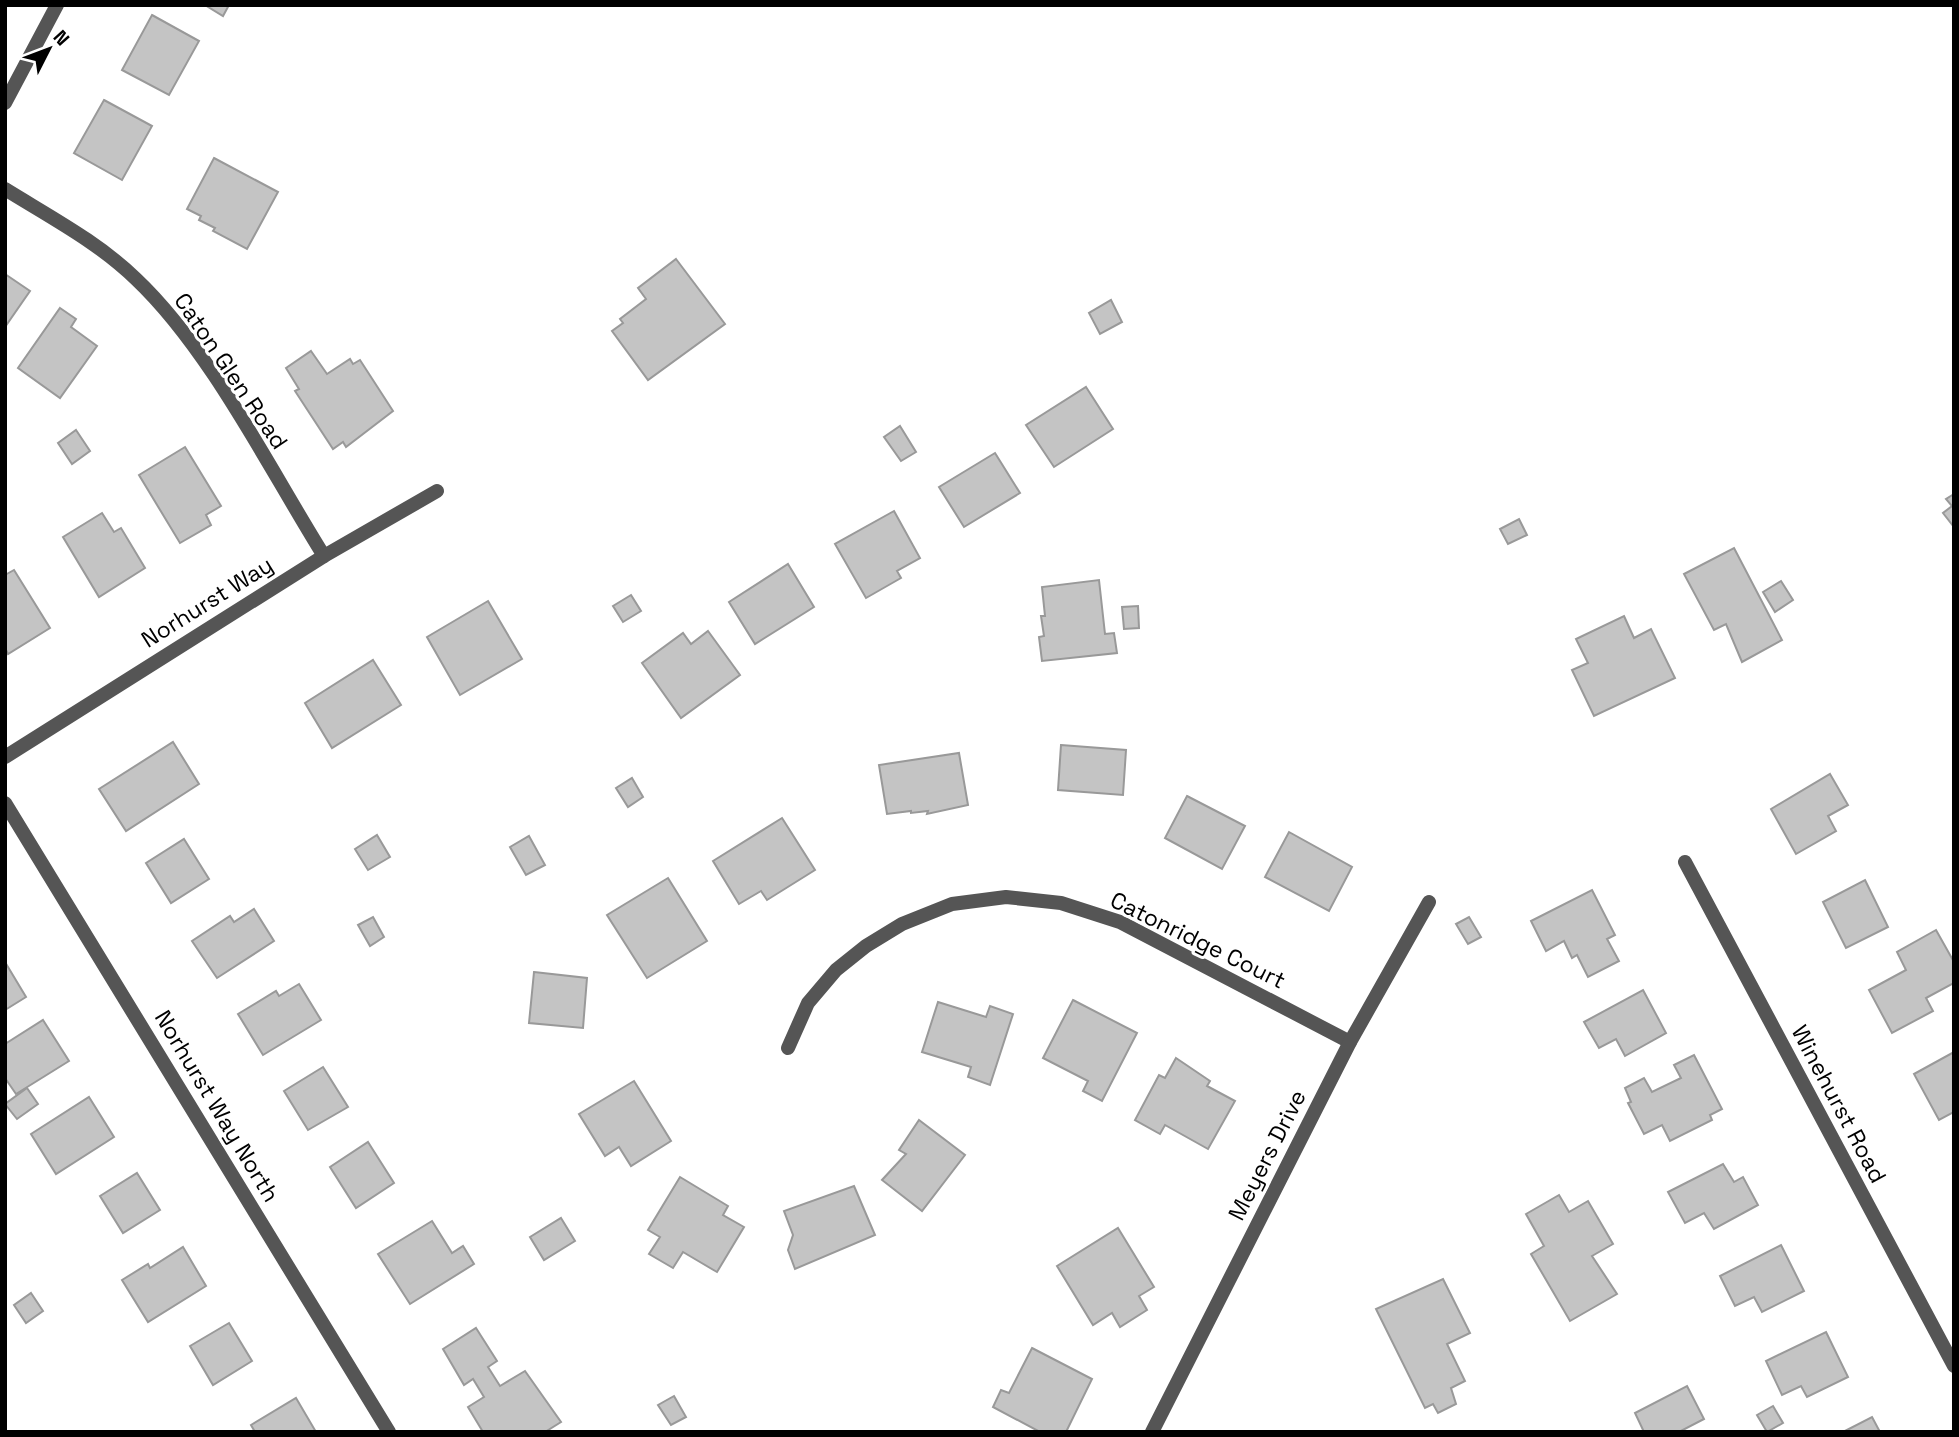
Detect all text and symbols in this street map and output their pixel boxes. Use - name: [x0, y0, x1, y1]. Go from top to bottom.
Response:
- north arrow: [14, 14, 84, 84]
- text: N: [48, 25, 75, 51]
- street label: Caton Glen Road: [168, 287, 294, 455]
- street label: Norhurst Way: [136, 550, 278, 654]
- street label: Catonridge Court: [1105, 885, 1291, 995]
- street label: Norhurst Way North: [148, 1005, 286, 1207]
- street label: Winehurst Road: [1785, 1020, 1893, 1188]
- street label: Meyers Drive: [1221, 1085, 1313, 1225]

